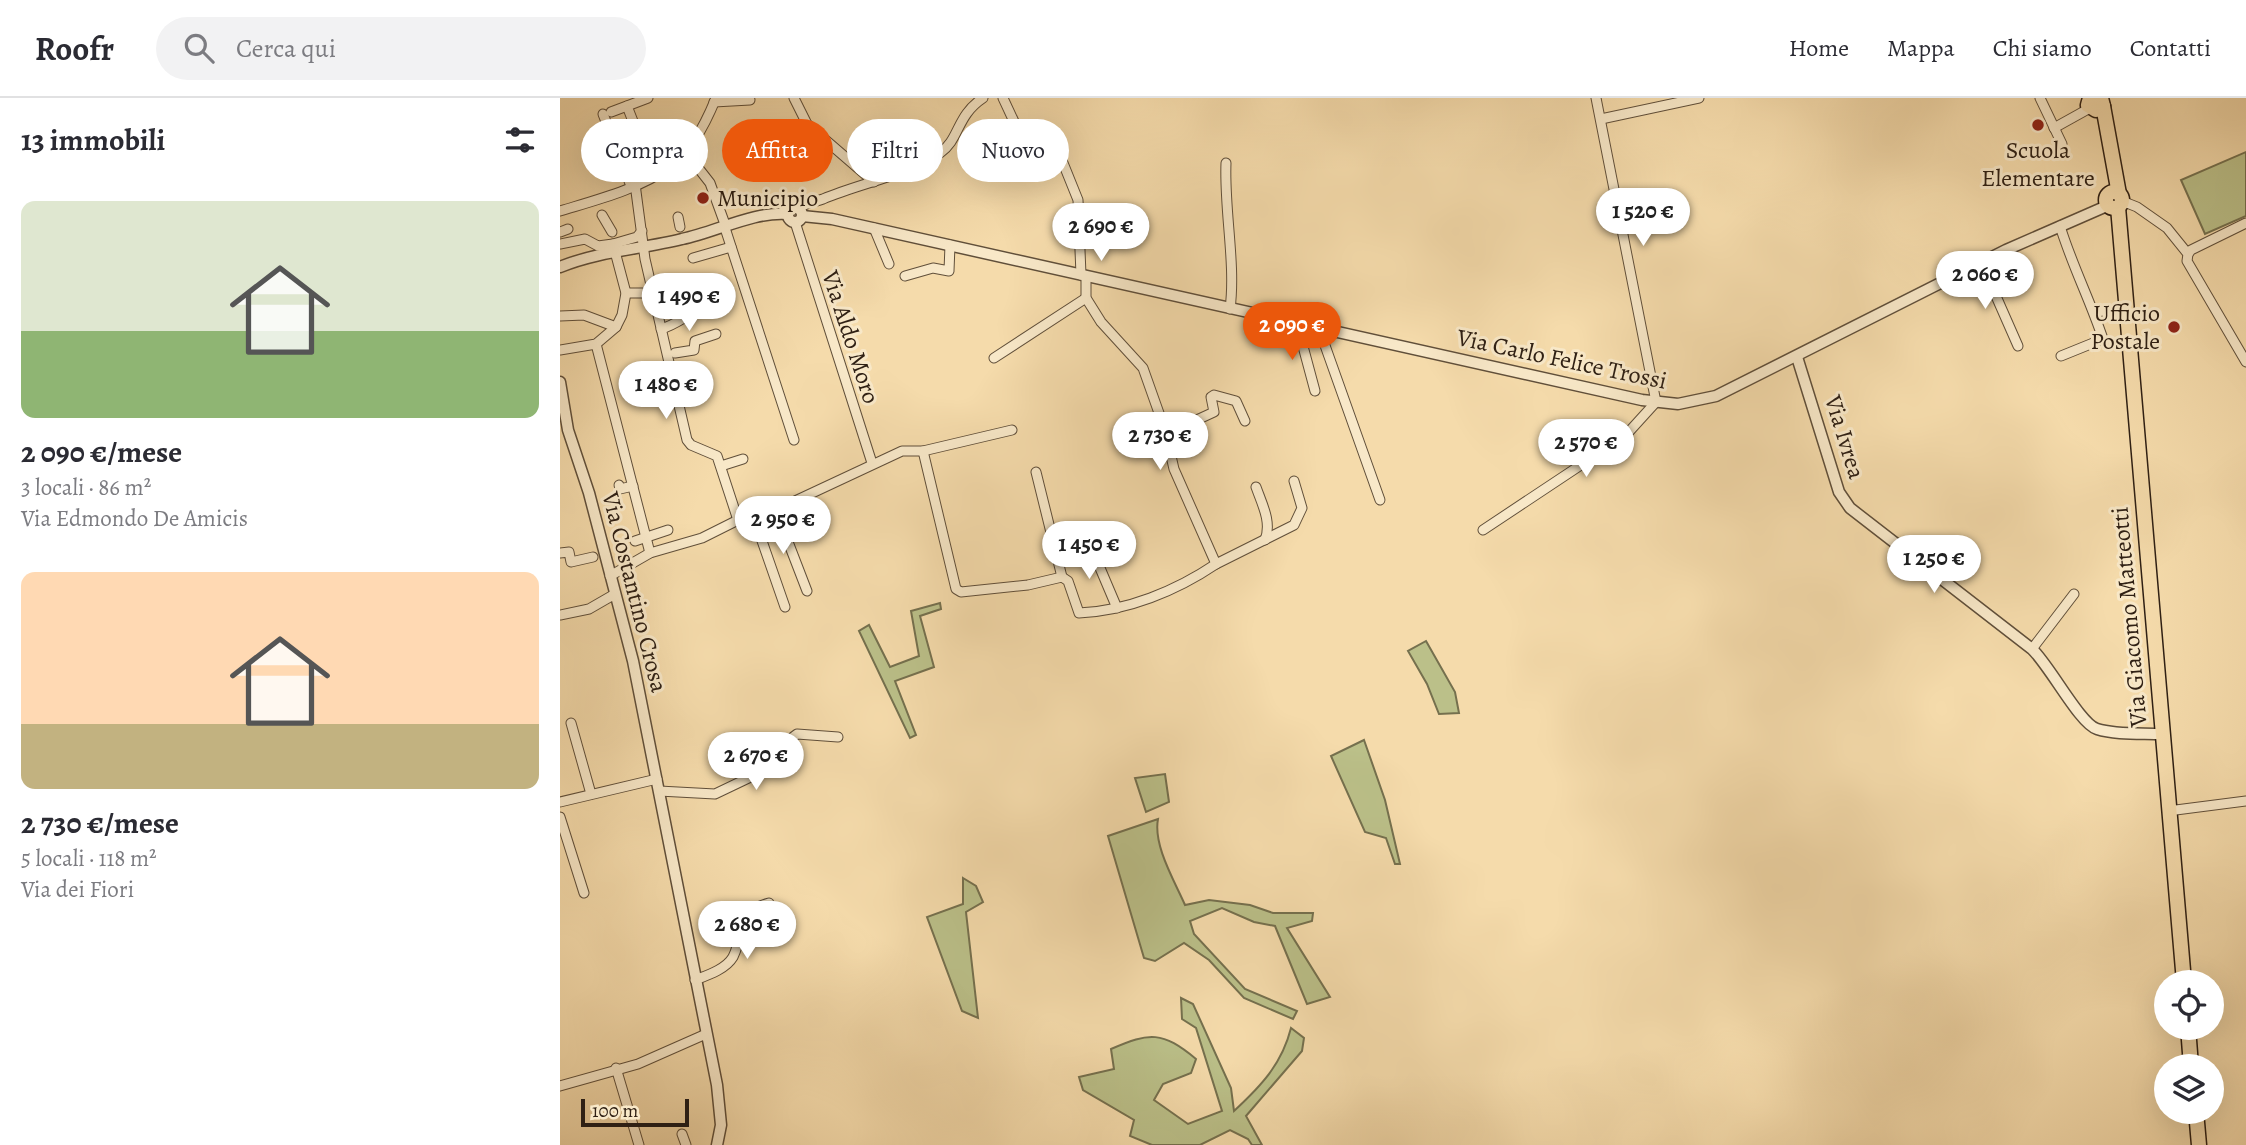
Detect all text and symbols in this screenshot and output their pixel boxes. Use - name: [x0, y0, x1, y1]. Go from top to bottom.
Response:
- search box: [156, 17, 646, 80]
- text: Roofr: [35, 26, 114, 71]
- icon: search: [180, 29, 218, 67]
- text: Cerca qui: [236, 31, 336, 66]
- text: Home: [1789, 32, 1849, 64]
- text: Mappa: [1887, 32, 1955, 64]
- text: Chi siamo: [1993, 32, 2092, 64]
- text: Contatti: [2130, 32, 2211, 64]
- marker: Scuola Elementare: [2030, 117, 2046, 133]
- chip: Compra: [581, 119, 708, 182]
- chip: Affitta: [722, 119, 833, 182]
- chip: Filtri: [847, 119, 943, 182]
- chip: Nuovo: [957, 119, 1069, 182]
- text: 13 immobili: [21, 120, 165, 160]
- icon: filters: [501, 121, 539, 159]
- place label: Scuola Elementare: [1981, 134, 2095, 194]
- place label: Municipio: [717, 182, 818, 214]
- pin: 1 520 €: [1578, 188, 1708, 248]
- marker: Municipio: [695, 190, 711, 206]
- text: 1 520 €: [1612, 195, 1674, 226]
- pin: 2 690 €: [1036, 204, 1166, 263]
- text: 2 690 €: [1068, 210, 1134, 241]
- icon: home: [217, 247, 343, 373]
- pin: 2 060 €: [1920, 252, 2050, 311]
- text: 2 060 €: [1952, 258, 2018, 289]
- street label: Via Aldo Moro: [814, 265, 888, 408]
- pin: 1 490 €: [624, 274, 754, 333]
- text: 1 490 €: [658, 280, 720, 311]
- place label: Ufficio Postale: [2091, 297, 2160, 357]
- pin: 2 090 €: [1227, 302, 1357, 362]
- text: 2 090 €: [1259, 309, 1325, 340]
- marker: Ufficio Postale: [2166, 319, 2182, 335]
- street label: Via Carlo Felice Trossi: [1453, 321, 1670, 397]
- pin: 1 480 €: [601, 362, 731, 421]
- text: 1 480 €: [635, 368, 697, 399]
- street label: Via Ivrea: [1817, 390, 1873, 484]
- pin: 2 730 €: [1095, 412, 1225, 472]
- text: 2 730 €: [1128, 419, 1192, 450]
- pin: 2 570 €: [1521, 420, 1651, 479]
- text: 2 570 €: [1554, 426, 1618, 457]
- text: 2 090 €/mese: [21, 432, 182, 472]
- text: 3 locali · 86 m²: [21, 472, 151, 503]
- street label: Via Costantino Crosa: [594, 487, 676, 696]
- pin: 2 950 €: [718, 496, 848, 556]
- text: Via Edmondo De Amicis: [21, 503, 248, 534]
- text: 2 950 €: [751, 503, 815, 534]
- street label: Via Giacomo Matteotti: [2103, 506, 2155, 729]
- pin: 1 450 €: [1024, 522, 1154, 581]
- text: 1 450 €: [1058, 528, 1120, 559]
- pin: 1 250 €: [1869, 536, 1999, 595]
- text: 1 250 €: [1903, 542, 1965, 573]
- icon: home: [217, 618, 343, 744]
- pin: 2 670 €: [691, 732, 821, 792]
- text: 2 670 €: [724, 739, 788, 770]
- text: 2 730 €/mese: [21, 803, 179, 843]
- text: 5 locali · 118 m²: [21, 843, 157, 874]
- text: Via dei Fiori: [21, 874, 134, 905]
- pin: 2 680 €: [682, 902, 812, 961]
- text: 2 680 €: [714, 908, 780, 939]
- map controls: [2154, 970, 2224, 1124]
- button: locate: [2154, 970, 2224, 1040]
- button: layers: [2154, 1054, 2224, 1124]
- scale bar: [581, 1096, 690, 1128]
- text: 100 m: [592, 1098, 638, 1124]

